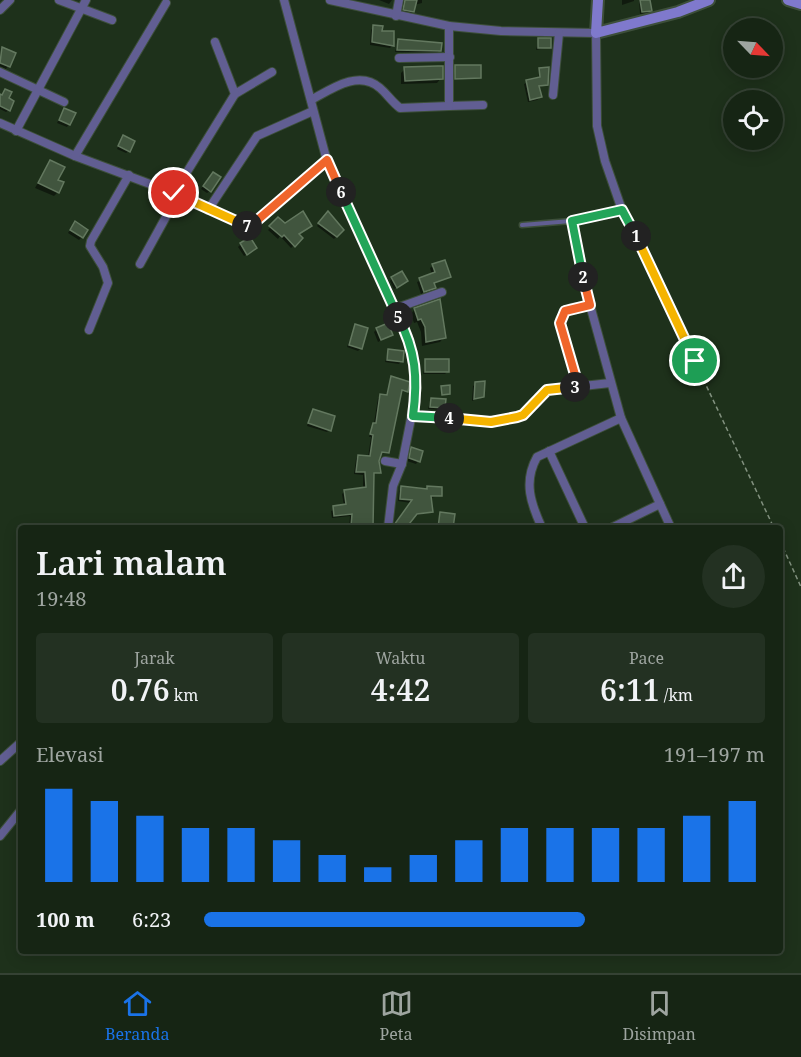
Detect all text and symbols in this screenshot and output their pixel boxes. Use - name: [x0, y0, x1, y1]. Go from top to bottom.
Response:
- north arrow: [723, 18, 783, 78]
- map controls: [723, 18, 783, 150]
- button: locate: [723, 90, 783, 150]
- pin: [148, 167, 199, 218]
- icon: check: [157, 176, 190, 209]
- pin: 6: [326, 177, 356, 207]
- text: 6: [336, 181, 346, 203]
- pin: 7: [232, 211, 262, 241]
- text: 7: [242, 215, 252, 237]
- pin: 1: [621, 221, 651, 251]
- text: 1: [631, 225, 641, 247]
- pin: 2: [568, 262, 598, 292]
- text: 2: [578, 266, 588, 288]
- pin: 5: [383, 302, 413, 332]
- text: 5: [393, 306, 403, 328]
- pin: [669, 335, 720, 386]
- icon: arrive: [678, 344, 711, 377]
- pin: 3: [560, 372, 590, 402]
- text: 3: [570, 376, 580, 398]
- pin: 4: [434, 403, 464, 433]
- text: 4: [444, 407, 454, 429]
- text: Lari malam: [36, 540, 227, 585]
- button: share: [702, 545, 765, 608]
- text: 19:48: [36, 585, 86, 612]
- text: Jarak: [134, 647, 175, 669]
- text: Waktu: [376, 647, 425, 669]
- text: Pace: [629, 647, 664, 669]
- text: 0.76: [111, 669, 170, 710]
- text: 4:42: [371, 669, 430, 710]
- text: 6:11: [600, 669, 660, 710]
- text: km: [170, 684, 198, 706]
- text: /km: [660, 684, 693, 706]
- text: Elevasi: [36, 741, 104, 768]
- text: 191–197 m: [664, 741, 765, 768]
- text: 100 m: [36, 906, 95, 933]
- text: 6:23: [132, 906, 171, 933]
- tab: Beranda: [105, 987, 169, 1045]
- tab: Peta: [380, 987, 413, 1045]
- tab: Disimpan: [623, 987, 696, 1045]

